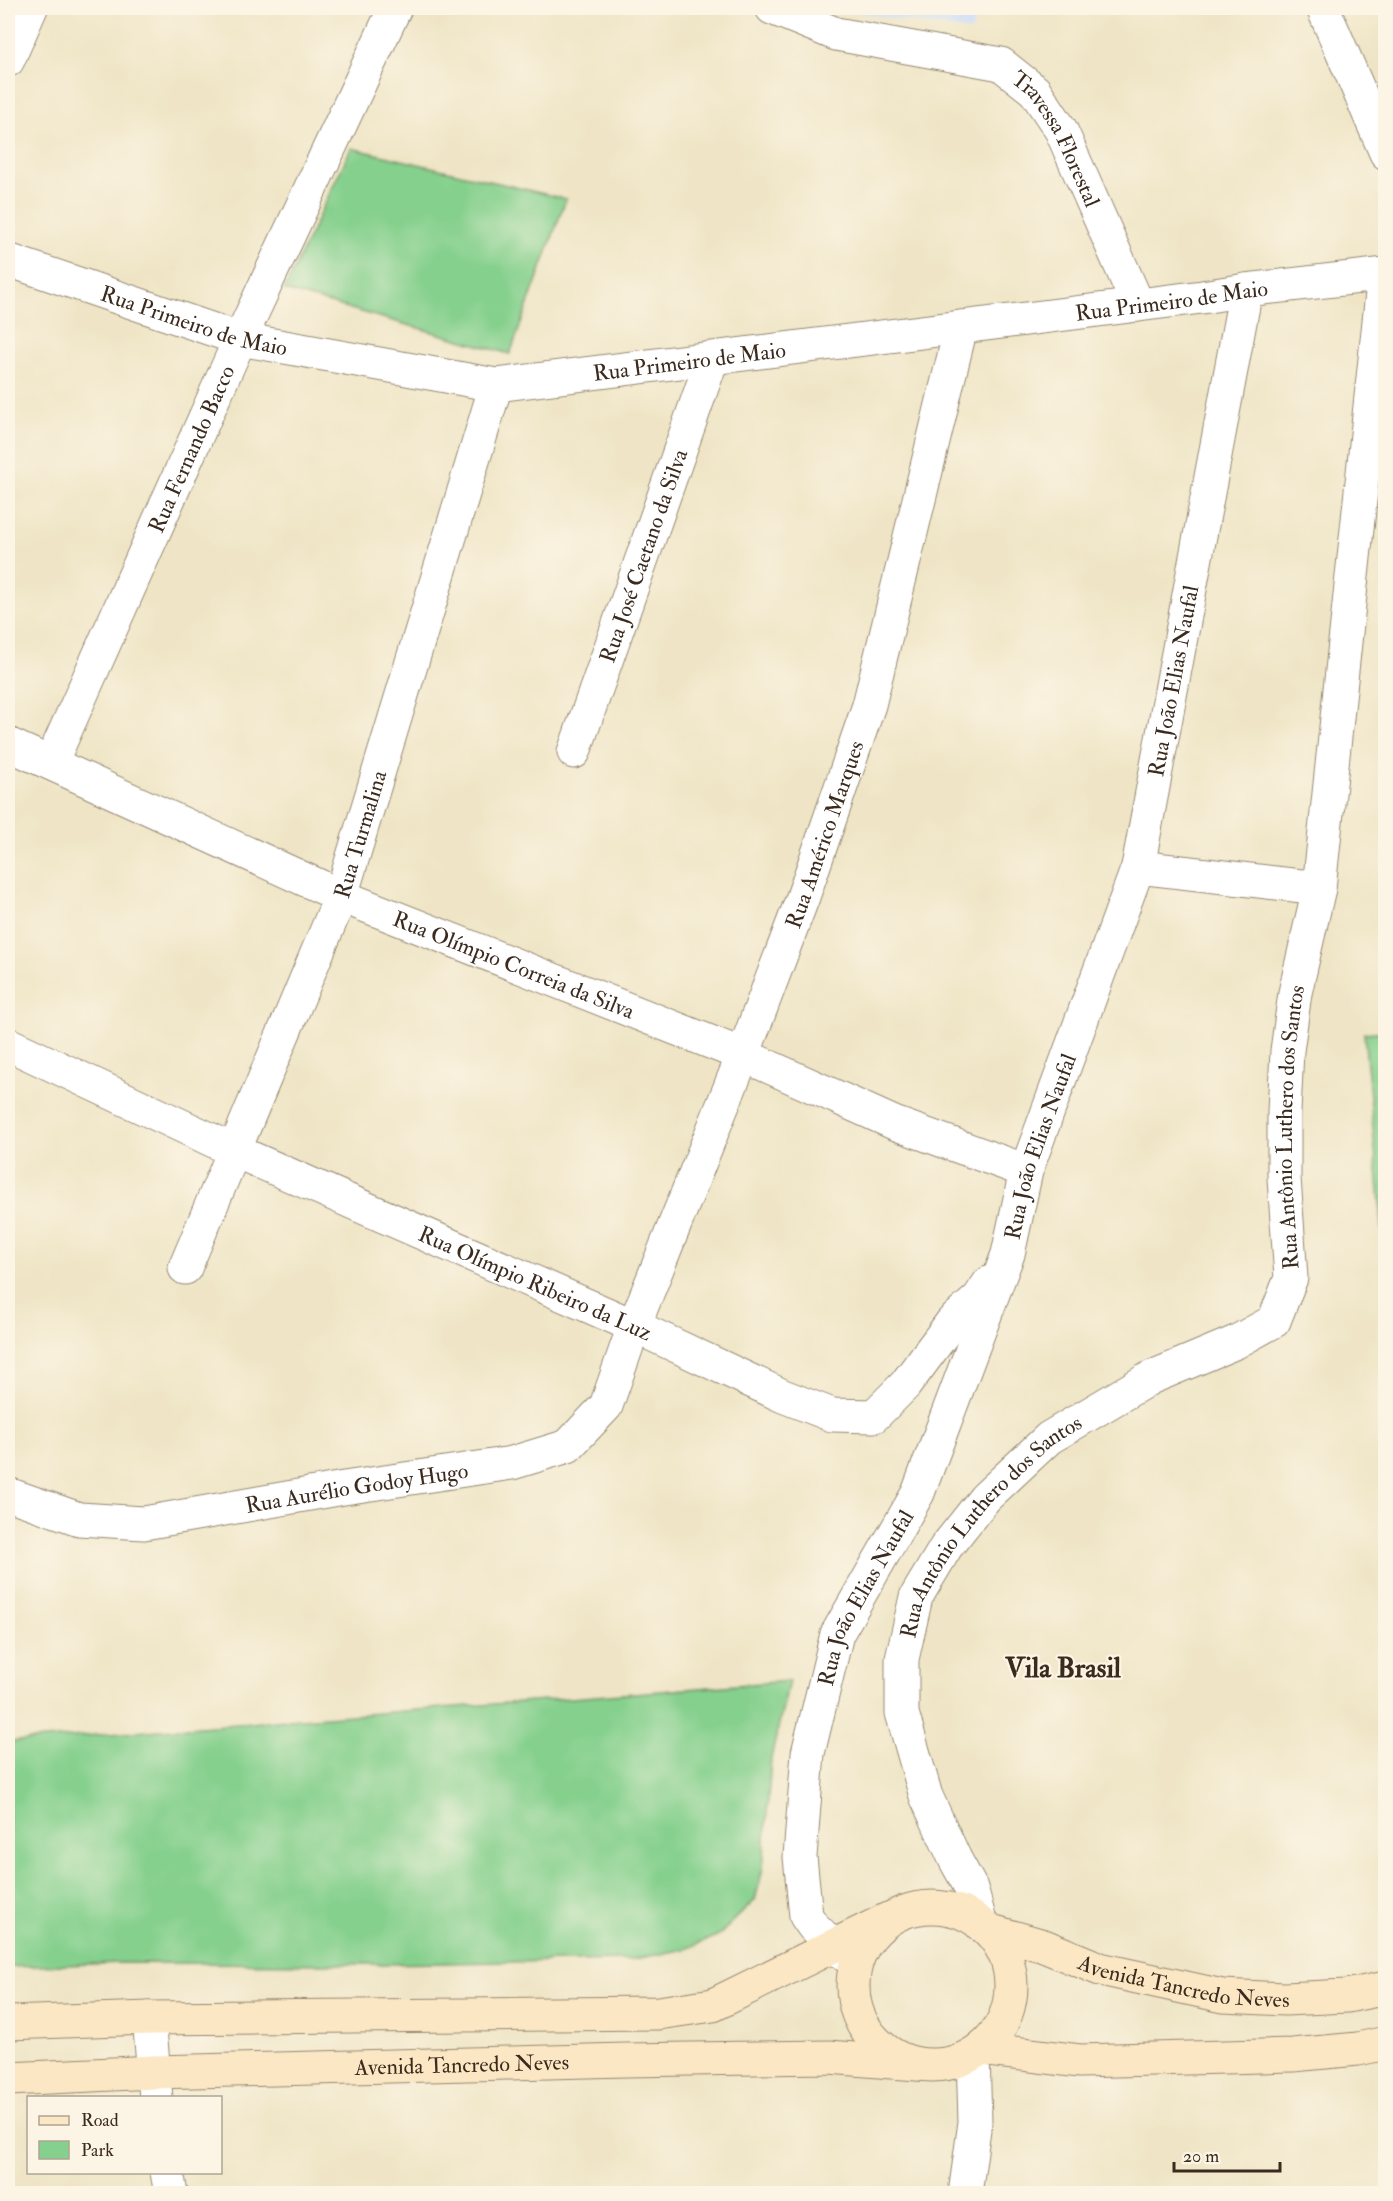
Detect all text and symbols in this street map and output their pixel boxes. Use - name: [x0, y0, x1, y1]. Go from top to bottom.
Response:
- street label: Travessa Florestal: [1006, 65, 1106, 212]
- street label: Rua Primeiro de Maio: [1074, 275, 1269, 328]
- street label: Rua Primeiro de Maio: [97, 280, 289, 362]
- street label: Rua Primeiro de Maio: [591, 336, 787, 388]
- street label: Rua Fernando Bacco: [142, 361, 242, 537]
- street label: Rua José Caetano da Silva: [593, 445, 695, 667]
- street label: Rua João Elias Naufal: [1142, 583, 1205, 779]
- street label: Rua Américo Marques: [779, 737, 871, 933]
- street label: Rua Turmalina: [328, 766, 394, 902]
- street label: Rua Olímpio Correia da Silva: [389, 905, 639, 1026]
- street label: Rua Antônio Luthero dos Santos: [1271, 982, 1311, 1271]
- street label: Rua João Elias Naufal: [999, 1050, 1083, 1242]
- street label: Rua Olímpio Ribeiro da Luz: [414, 1220, 657, 1348]
- street label: Rua Antônio Luthero dos Santos: [894, 1409, 1087, 1641]
- street label: Rua Aurélio Godoy Hugo: [243, 1457, 470, 1520]
- street label: Rua João Elias Naufal: [812, 1505, 921, 1689]
- district label: Vila Brasil: [1004, 1651, 1122, 1686]
- street label: Avenida Tancredo Neves: [1073, 1948, 1290, 2014]
- street label: Avenida Tancredo Neves: [353, 2048, 569, 2082]
- legend: [27, 2096, 222, 2174]
- text: Road: [81, 2109, 119, 2132]
- scale bar: [1174, 2135, 1280, 2173]
- text: Park: [81, 2139, 114, 2162]
- text: 20 m: [1183, 2145, 1219, 2168]

